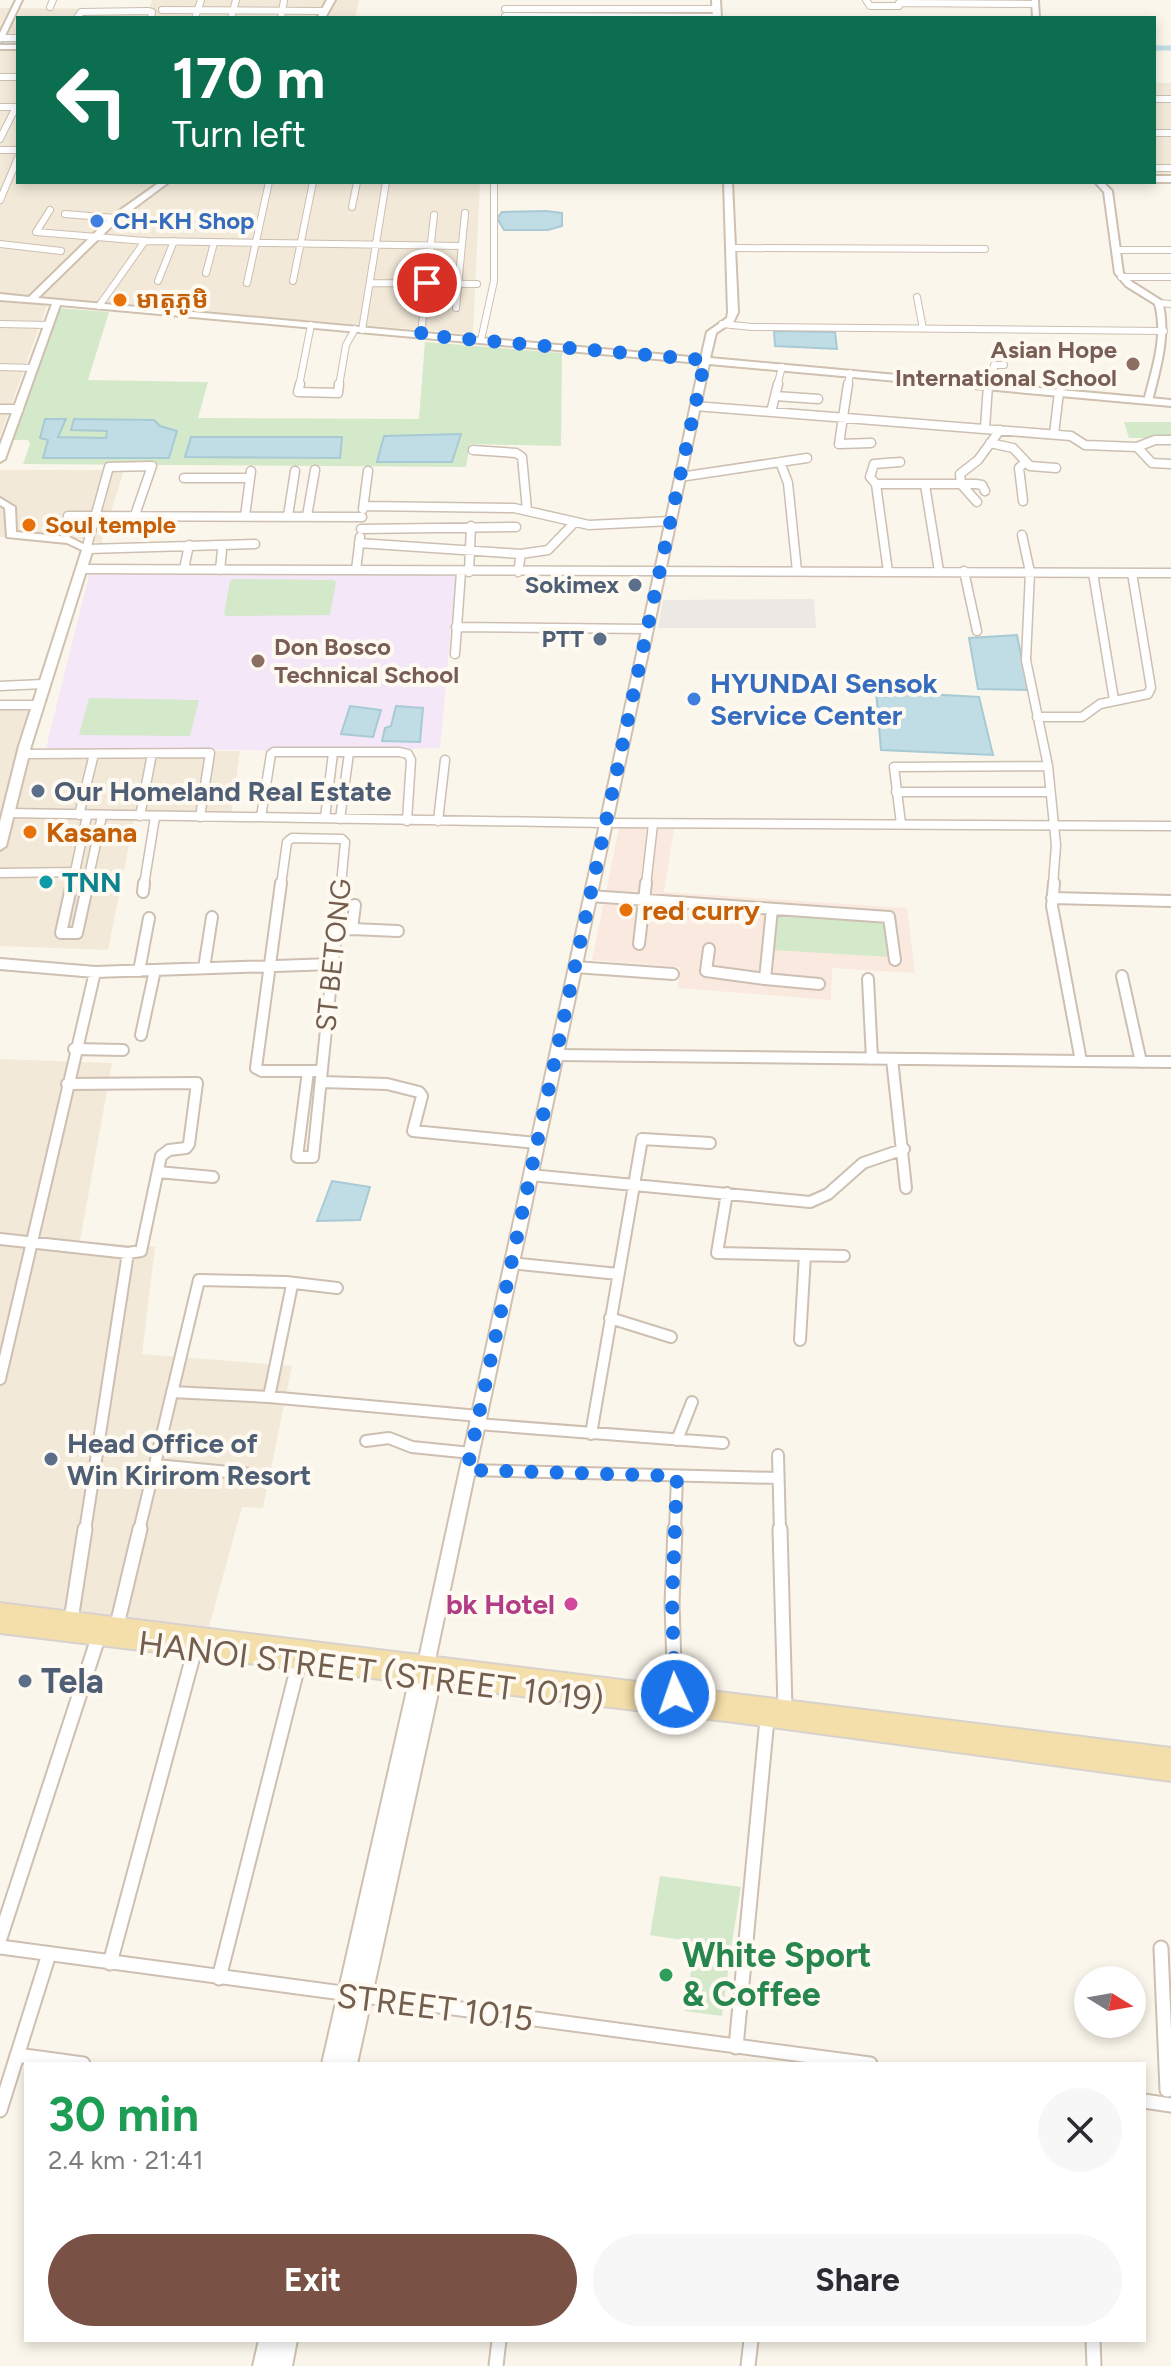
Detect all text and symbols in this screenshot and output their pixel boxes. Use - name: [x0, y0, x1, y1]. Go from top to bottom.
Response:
- text: 170 m: [172, 45, 325, 112]
- icon: left: [40, 48, 144, 152]
- text: Turn left: [172, 113, 306, 156]
- place label: CH-KH Shop: [113, 206, 255, 235]
- marker: CH-KH Shop: [88, 212, 106, 230]
- pin: [393, 249, 461, 317]
- icon: arrive: [405, 261, 449, 305]
- place label: មាតុភូមិ: [136, 285, 208, 315]
- marker: មាតុភូមិ: [111, 291, 129, 309]
- place label: Asian Hope International School: [895, 335, 1117, 392]
- marker: Asian Hope International School: [1124, 355, 1142, 373]
- place label: Soul temple: [45, 510, 176, 539]
- marker: Soul temple: [20, 516, 38, 534]
- place label: Sokimex: [525, 570, 619, 599]
- marker: Sokimex: [626, 576, 644, 594]
- place label: PTT: [541, 624, 584, 653]
- marker: PTT: [591, 630, 609, 648]
- place label: Don Bosco Technical School: [274, 632, 459, 689]
- marker: Don Bosco Technical School: [249, 652, 267, 670]
- place label: HYUNDAI Sensok Service Center: [710, 666, 938, 732]
- marker: HYUNDAI Sensok Service Center: [685, 690, 703, 708]
- place label: Our Homeland Real Estate: [54, 774, 392, 808]
- marker: Our Homeland Real Estate: [29, 782, 47, 800]
- place label: Kasana: [46, 815, 138, 849]
- marker: Kasana: [21, 823, 39, 841]
- place label: TNN: [62, 865, 122, 899]
- marker: TNN: [37, 873, 55, 891]
- street label: ST BETONG: [308, 877, 358, 1033]
- place label: red curry: [642, 893, 761, 927]
- marker: red curry: [617, 901, 635, 919]
- place label: Head Office of Win Kirirom Resort: [67, 1426, 311, 1492]
- marker: Head Office of Win Kirirom Resort: [42, 1450, 60, 1468]
- place label: bk Hotel: [446, 1587, 555, 1621]
- marker: bk Hotel: [562, 1595, 580, 1613]
- street label: HANOI STREET (STREET 1019): [136, 1623, 606, 1720]
- position arrow: [633, 1652, 717, 1736]
- place label: Tela: [41, 1661, 104, 1702]
- marker: Tela: [16, 1672, 34, 1690]
- place label: White Sport & Coffee: [682, 1935, 871, 2015]
- marker: White Sport & Coffee: [657, 1966, 675, 1984]
- north arrow: [1074, 1966, 1146, 2038]
- map controls: [1074, 1966, 1146, 2038]
- street label: STREET 1015: [334, 1975, 536, 2040]
- text: 30 min: [48, 2085, 199, 2143]
- button: close: [1038, 2088, 1122, 2172]
- text: 2.4 km · 21:41: [48, 2144, 203, 2176]
- button: Exit: [48, 2234, 577, 2326]
- button: Share: [593, 2234, 1122, 2326]

